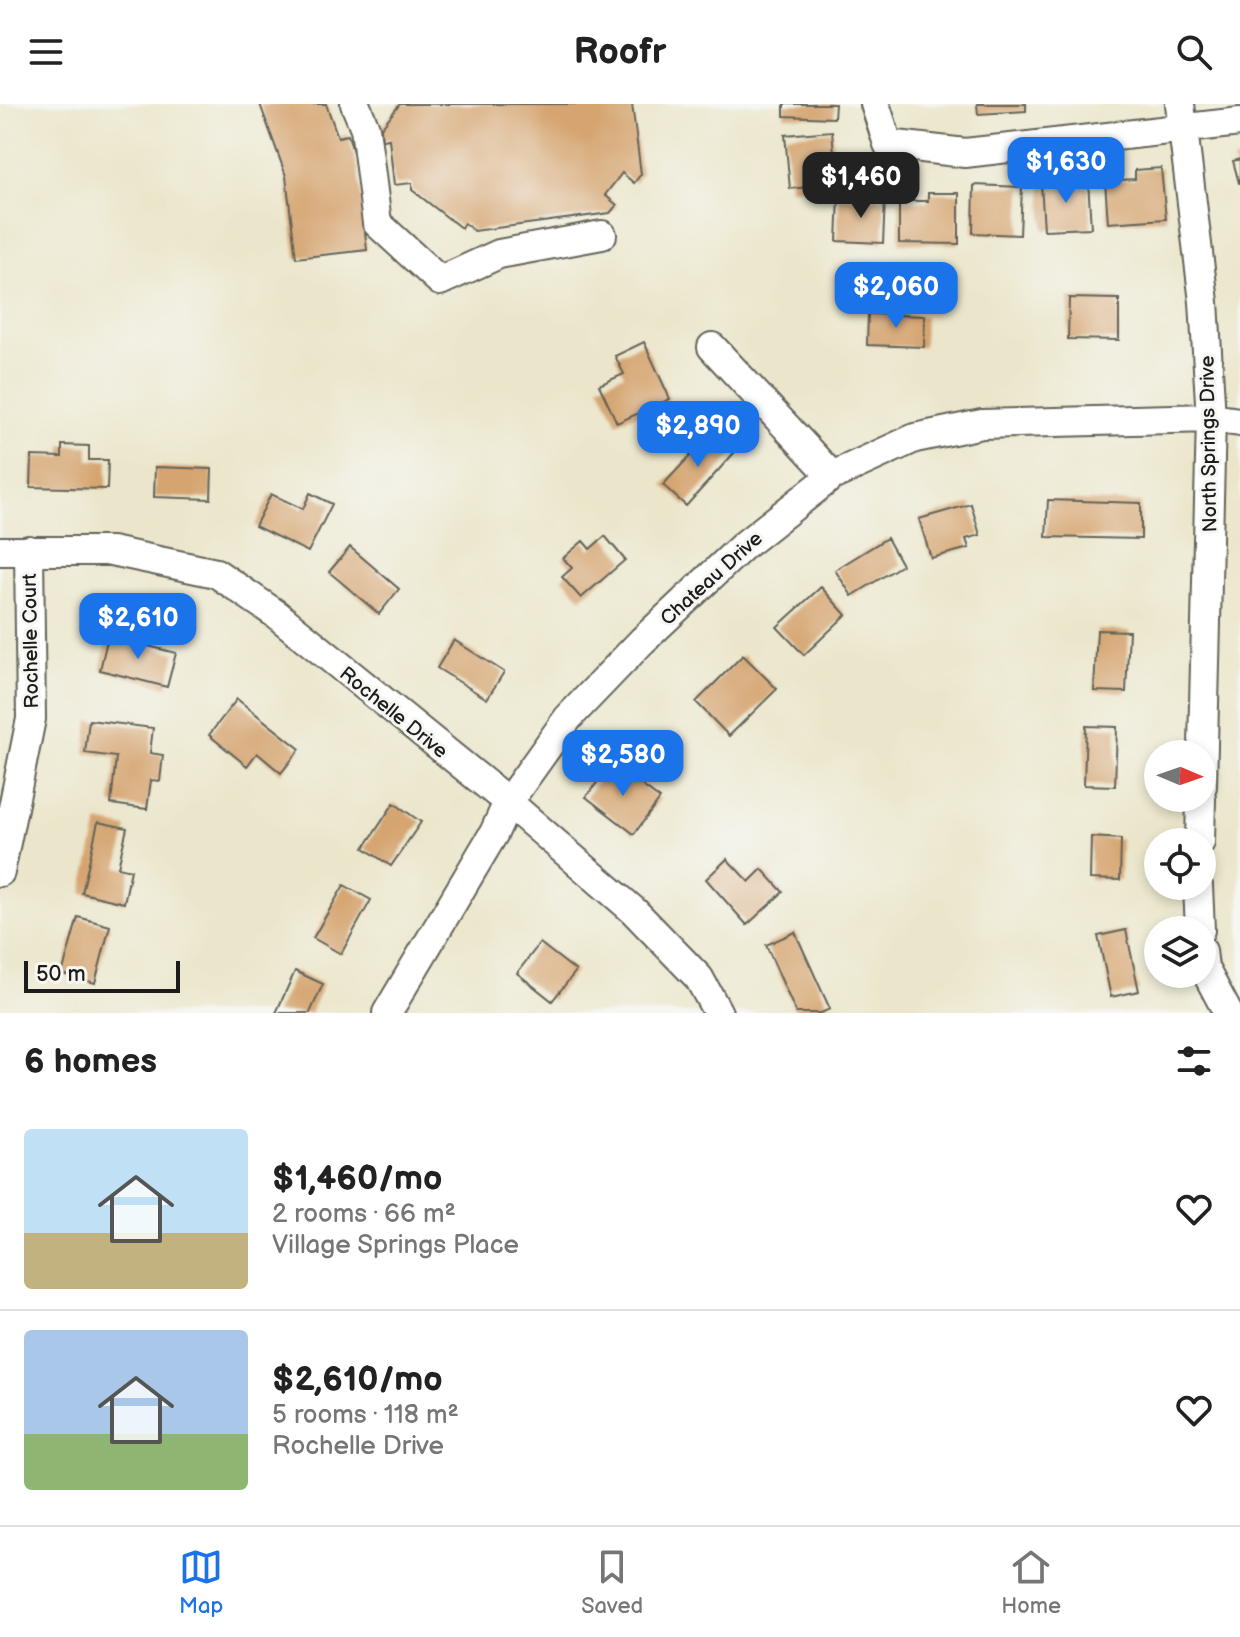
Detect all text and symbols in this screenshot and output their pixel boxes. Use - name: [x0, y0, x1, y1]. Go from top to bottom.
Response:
- icon: menu: [24, 30, 68, 74]
- icon: search: [1172, 30, 1216, 74]
- text: Roofr: [574, 31, 666, 74]
- pin: $1,630: [1001, 137, 1131, 205]
- text: $1,630: [1026, 147, 1107, 178]
- pin: $1,460: [796, 152, 926, 220]
- text: $1,460: [820, 162, 902, 193]
- pin: $2,060: [831, 262, 961, 330]
- text: $2,060: [853, 272, 939, 303]
- street label: North Springs Drive: [1195, 355, 1223, 533]
- pin: $2,890: [633, 401, 763, 469]
- text: $2,890: [655, 411, 741, 442]
- street label: Chateau Drive: [656, 527, 768, 631]
- street label: Rochelle Court: [18, 573, 44, 709]
- pin: $2,610: [73, 593, 203, 661]
- text: $2,610: [97, 603, 179, 634]
- street label: Rochelle Drive: [334, 662, 452, 764]
- pin: $2,580: [558, 730, 688, 798]
- text: $2,580: [580, 740, 666, 771]
- north arrow: [1144, 740, 1216, 812]
- map controls: [1144, 740, 1216, 988]
- button: locate: [1144, 828, 1216, 900]
- button: layers: [1144, 916, 1216, 988]
- scale bar: [24, 957, 180, 993]
- text: 50 m: [36, 961, 86, 988]
- icon: filters: [1172, 1039, 1216, 1083]
- text: 6 homes: [24, 1041, 157, 1082]
- text: $1,460/mo: [272, 1158, 442, 1199]
- icon: home: [88, 1161, 184, 1257]
- icon: heart: [1172, 1187, 1216, 1231]
- text: 2 rooms · 66 m²: [272, 1199, 456, 1230]
- text: Village Springs Place: [272, 1230, 519, 1261]
- text: $2,610/mo: [272, 1359, 443, 1400]
- icon: home: [88, 1362, 184, 1458]
- icon: heart: [1172, 1388, 1216, 1432]
- text: 5 rooms · 118 m²: [272, 1400, 459, 1431]
- text: Rochelle Drive: [272, 1431, 444, 1462]
- tab: Map: [179, 1545, 223, 1620]
- tab: Saved: [581, 1545, 643, 1620]
- tab: Home: [1001, 1545, 1061, 1620]

